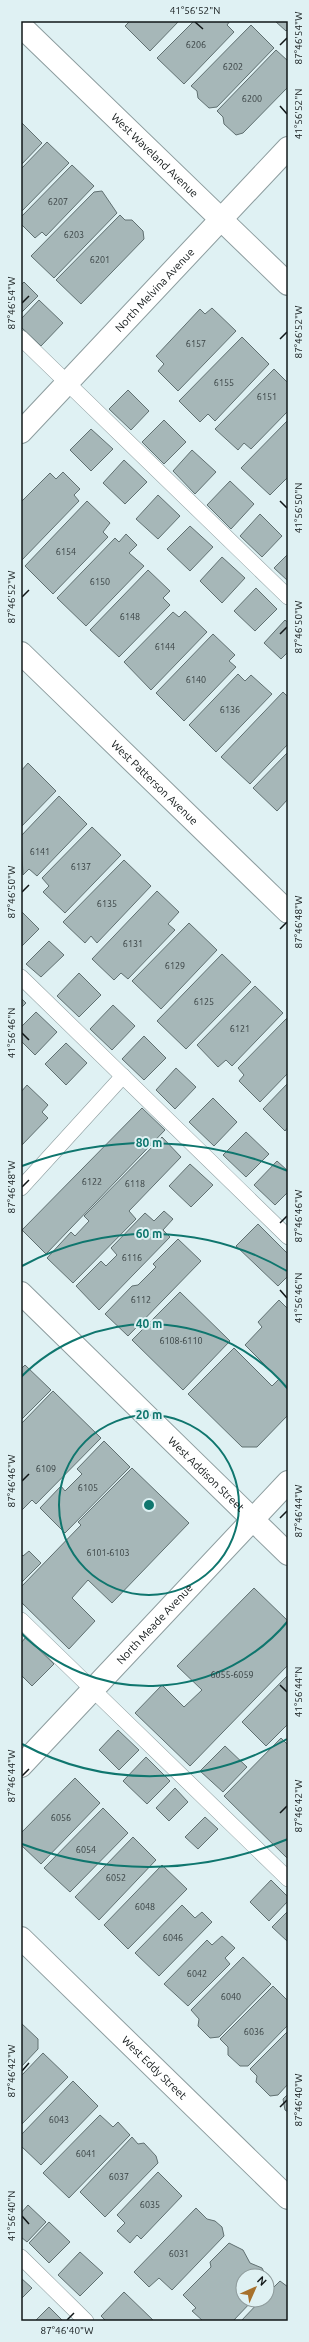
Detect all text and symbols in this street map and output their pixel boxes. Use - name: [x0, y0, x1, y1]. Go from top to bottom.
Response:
- text: 41°56'52"N: [170, 5, 220, 16]
- text: 87°46'54"W: [293, 12, 304, 64]
- house number: 6206: [186, 40, 206, 50]
- house number: 6202: [223, 62, 243, 72]
- text: 41°56'52"N: [293, 89, 304, 139]
- house number: 6200: [242, 94, 262, 104]
- street label: West Waveland Avenue: [109, 111, 201, 200]
- house number: 6207: [48, 197, 68, 207]
- house number: 6203: [64, 230, 84, 240]
- street label: North Melvina Avenue: [113, 246, 197, 334]
- house number: 6201: [90, 255, 110, 265]
- text: 87°46'54"W: [6, 277, 17, 329]
- text: 87°46'52"W: [293, 306, 304, 358]
- house number: 6157: [186, 339, 206, 349]
- house number: 6155: [214, 378, 234, 388]
- house number: 6151: [257, 392, 277, 402]
- text: 41°56'50"N: [293, 483, 304, 533]
- house number: 6154: [56, 547, 76, 557]
- text: 87°46'52"W: [6, 571, 17, 623]
- house number: 6150: [90, 577, 110, 587]
- text: 87°46'50"W: [293, 601, 304, 653]
- house number: 6148: [120, 612, 140, 622]
- house number: 6144: [155, 642, 175, 652]
- house number: 6140: [186, 675, 206, 685]
- house number: 6136: [220, 705, 240, 715]
- street label: West Patterson Avenue: [109, 738, 200, 827]
- house number: 6141: [30, 847, 50, 857]
- house number: 6137: [71, 862, 91, 872]
- text: 87°46'50"W: [6, 866, 17, 918]
- text: 87°46'48"W: [293, 896, 304, 948]
- house number: 6135: [97, 899, 117, 909]
- house number: 6131: [123, 939, 143, 949]
- house number: 6129: [165, 961, 185, 971]
- house number: 6125: [194, 997, 214, 1007]
- text: 41°56'46"N: [6, 1008, 17, 1058]
- house number: 6121: [230, 1024, 250, 1034]
- text: 80 m: [136, 1136, 162, 1149]
- text: 87°46'48"W: [6, 1161, 17, 1213]
- house number: 6122: [82, 1177, 102, 1187]
- house number: 6118: [125, 1179, 145, 1189]
- text: 87°46'46"W: [293, 1190, 304, 1242]
- text: 60 m: [136, 1227, 162, 1240]
- house number: 6116: [122, 1253, 142, 1263]
- text: 41°56'46"N: [293, 1273, 304, 1323]
- house number: 6112: [131, 1295, 151, 1305]
- text: 40 m: [136, 1317, 162, 1330]
- house number: 6108-6110: [159, 1336, 203, 1346]
- text: 20 m: [136, 1408, 162, 1421]
- street label: West Addison Street: [166, 1434, 247, 1514]
- text: 87°46'46"W: [6, 1455, 17, 1507]
- house number: 6109: [36, 1464, 56, 1474]
- house number: 6105: [78, 1483, 98, 1493]
- text: 87°46'44"W: [293, 1485, 304, 1537]
- centre of rings: [142, 1498, 156, 1512]
- house number: 6101-6103: [86, 1548, 130, 1558]
- street label: North Meade Avenue: [114, 1582, 195, 1666]
- text: 41°56'44"N: [293, 1667, 304, 1717]
- house number: 6055-6059: [210, 1670, 254, 1680]
- text: 87°46'44"W: [6, 1750, 17, 1802]
- text: 87°46'42"W: [293, 1780, 304, 1832]
- house number: 6056: [51, 1813, 71, 1823]
- house number: 6054: [76, 1845, 96, 1855]
- house number: 6052: [106, 1873, 126, 1883]
- house number: 6048: [135, 1902, 155, 1912]
- house number: 6046: [163, 1933, 183, 1943]
- house number: 6042: [187, 1969, 207, 1979]
- house number: 6040: [221, 1992, 241, 2002]
- house number: 6036: [244, 2027, 264, 2037]
- street label: West Eddy Street: [120, 2034, 189, 2102]
- text: 87°46'42"W: [6, 2045, 17, 2097]
- text: 87°46'40"W: [293, 2074, 304, 2126]
- house number: 6043: [49, 2115, 69, 2125]
- house number: 6041: [76, 2149, 96, 2159]
- house number: 6037: [109, 2172, 129, 2182]
- text: 41°56'40"N: [6, 2191, 17, 2241]
- house number: 6035: [140, 2200, 160, 2210]
- house number: 6031: [169, 2249, 189, 2259]
- north arrow: [235, 2268, 275, 2308]
- text: N: [255, 2274, 269, 2288]
- text: 87°46'40"W: [41, 2325, 93, 2336]

